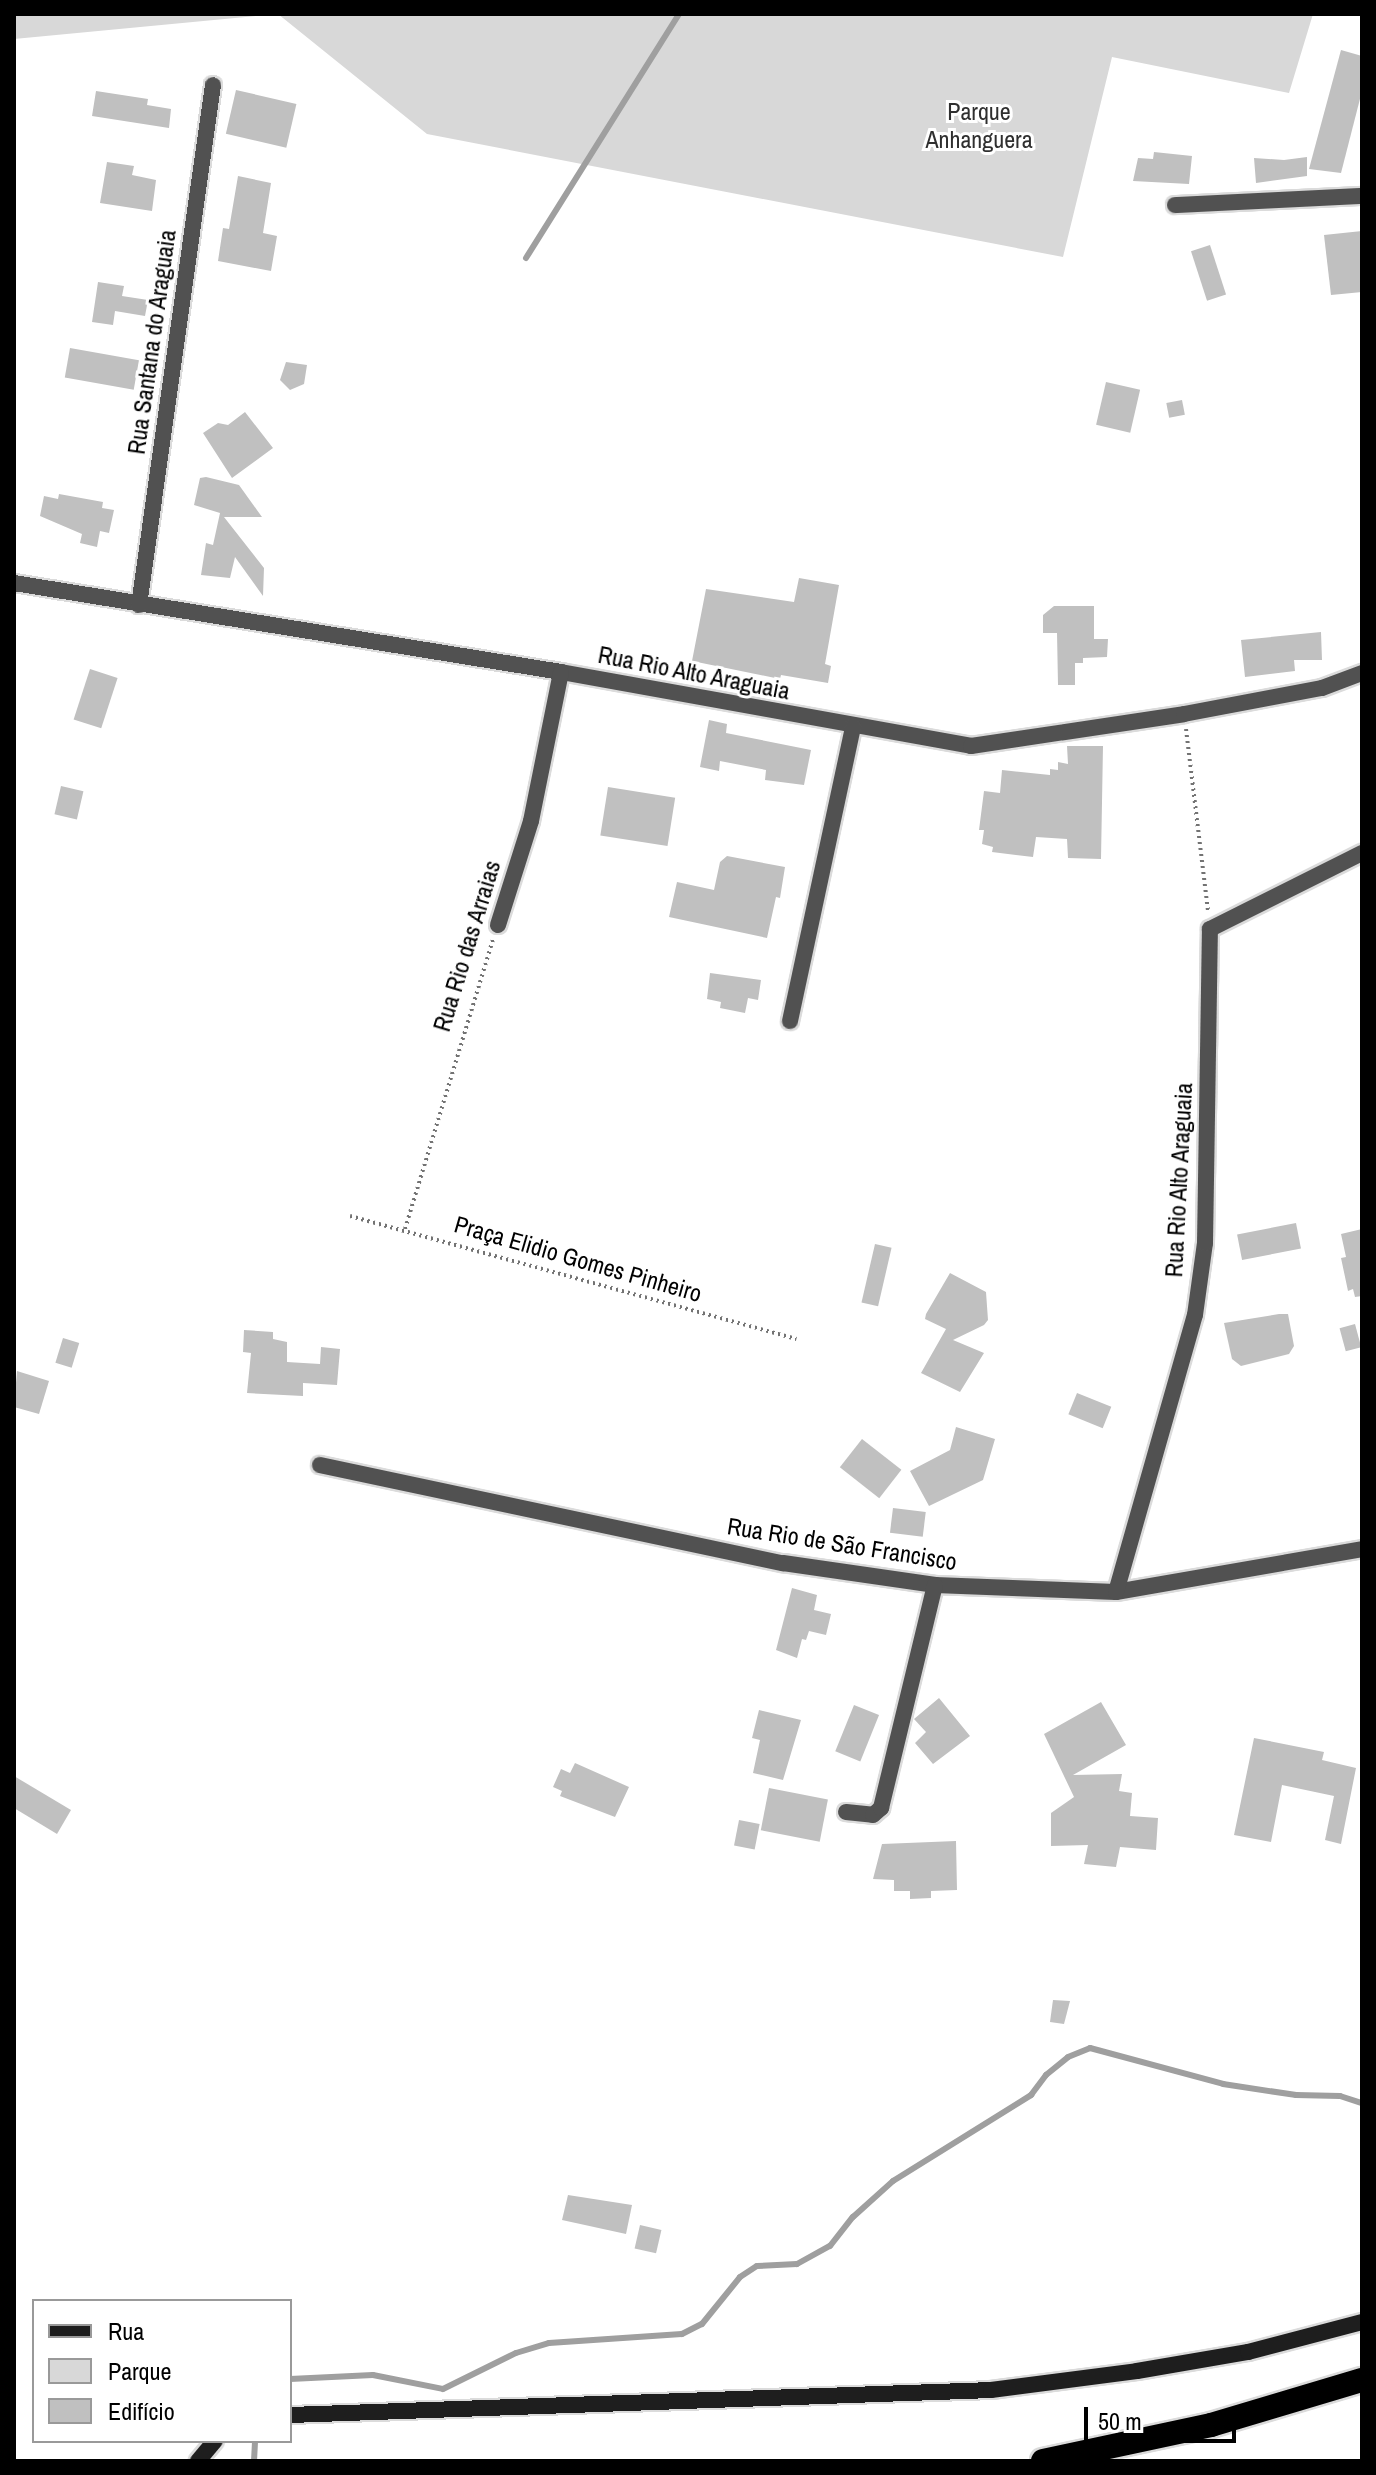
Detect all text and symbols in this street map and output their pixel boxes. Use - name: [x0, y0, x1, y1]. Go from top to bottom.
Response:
- park label: Parque Anhanguera: [925, 98, 1033, 154]
- street label: Rua Santana do Araguaia: [122, 227, 182, 457]
- street label: Rua Rio Alto Araguaia: [595, 640, 793, 706]
- street label: Rua Rio das Arraias: [427, 857, 507, 1035]
- street label: Rua Rio Alto Araguaia: [1159, 1081, 1199, 1279]
- street label: Praça Elidio Gomes Pinheiro: [451, 1210, 705, 1308]
- street label: Rua Rio de São Francisco: [725, 1512, 959, 1576]
- legend: [32, 2299, 292, 2443]
- text: Rua: [108, 2315, 144, 2347]
- text: Parque: [108, 2355, 171, 2387]
- scale bar: [1088, 2391, 1240, 2441]
- text: Edifício: [108, 2395, 175, 2427]
- text: 50 m: [1098, 2405, 1142, 2437]

